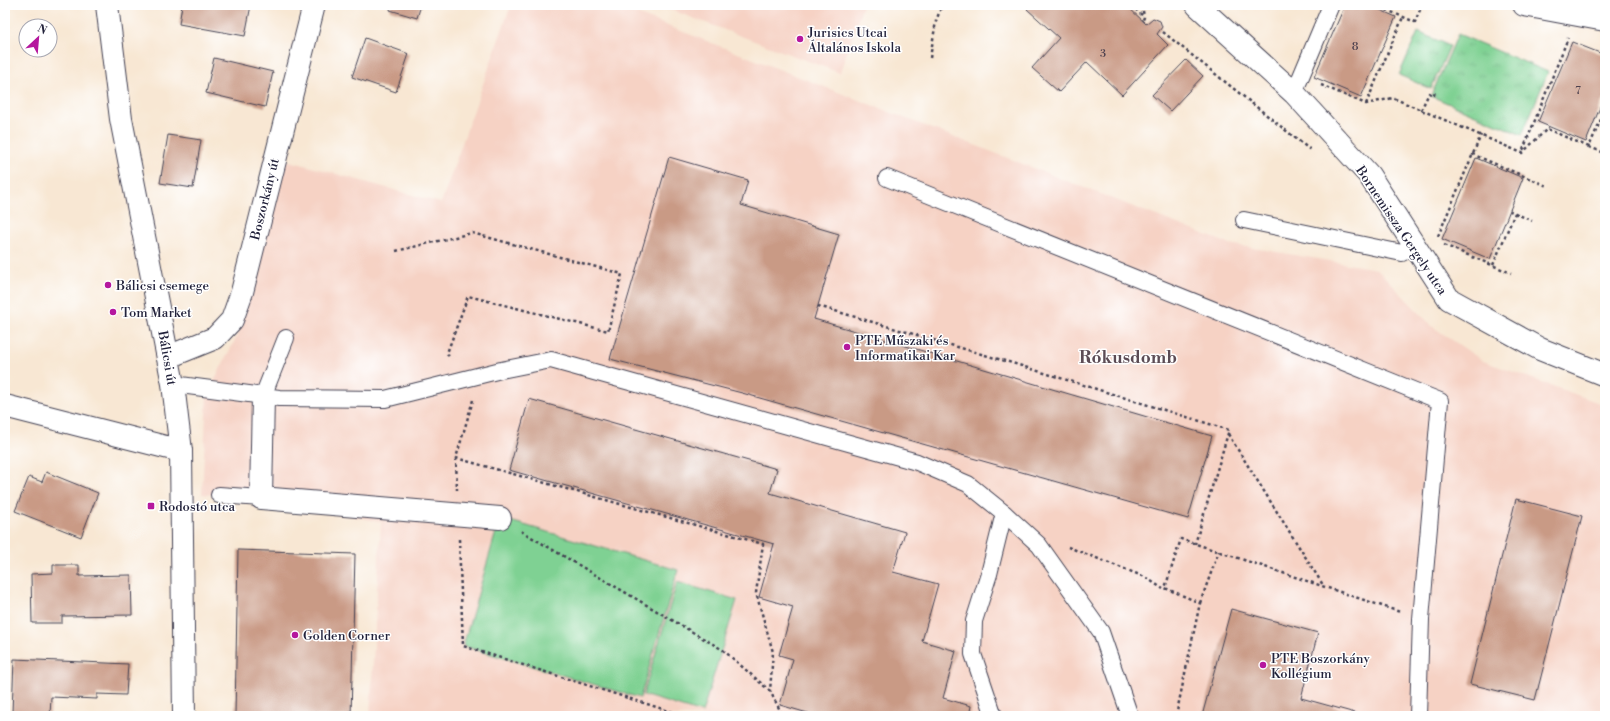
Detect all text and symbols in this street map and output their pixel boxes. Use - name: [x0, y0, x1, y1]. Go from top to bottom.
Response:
- north arrow: [18, 18, 58, 58]
- text: N: [35, 22, 49, 38]
- place label: Jurisics Utcai Általános Iskola: [807, 25, 901, 56]
- marker: Jurisics Utcai Általános Iskola: [795, 34, 805, 44]
- house number: 8: [1352, 40, 1359, 54]
- house number: 3: [1100, 47, 1106, 61]
- house number: 7: [1575, 84, 1581, 98]
- street label: Boszorkány út: [247, 156, 283, 243]
- street label: Bornemissza Gergely utca: [1352, 162, 1450, 298]
- place label: Bálicsi csemege: [115, 278, 209, 294]
- marker: Bálicsi csemege: [103, 280, 113, 290]
- place label: Tom Market: [121, 305, 192, 321]
- marker: Tom Market: [108, 307, 118, 317]
- street label: Bálicsi út: [154, 329, 180, 387]
- place label: PTE Műszaki és Informatikai Kar: [855, 333, 955, 364]
- marker: PTE Műszaki és Informatikai Kar: [842, 342, 852, 352]
- district label: Rókusdomb: [1079, 347, 1177, 369]
- place label: Rodostó utca: [159, 499, 236, 515]
- marker: Rodostó utca: [146, 501, 156, 511]
- place label: Golden Corner: [303, 628, 390, 644]
- marker: Golden Corner: [290, 630, 300, 640]
- place label: PTE Boszorkány Kollégium: [1271, 651, 1370, 682]
- marker: PTE Boszorkány Kollégium: [1258, 660, 1268, 670]

